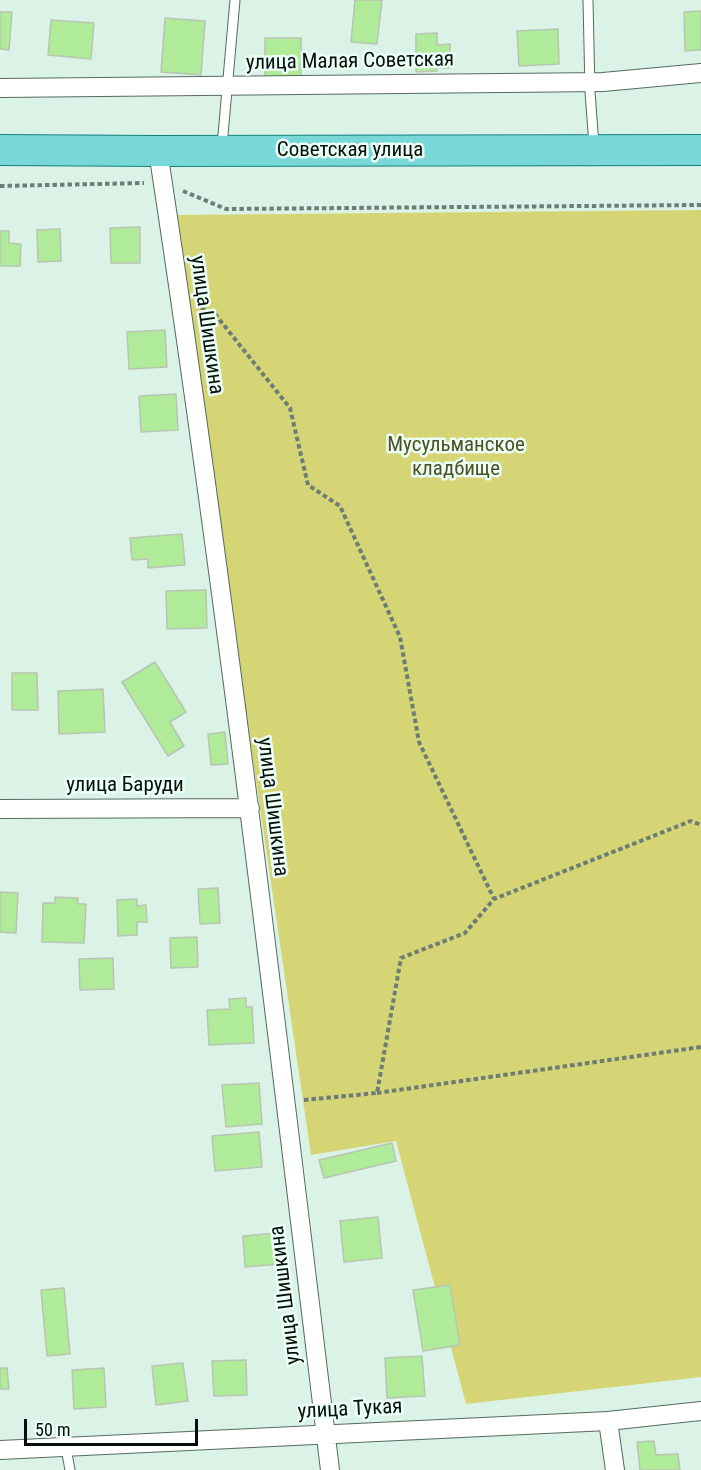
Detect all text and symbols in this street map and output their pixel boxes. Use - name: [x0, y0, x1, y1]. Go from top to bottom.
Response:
- street label: улица Малая Советская: [246, 48, 454, 76]
- street label: Советская улица: [277, 138, 423, 164]
- street label: улица Шишкина: [184, 254, 228, 396]
- park label: Мусульманское кладбище: [387, 433, 525, 483]
- street label: улица Шишкина: [251, 736, 293, 878]
- street label: улица Баруди: [66, 773, 184, 799]
- street label: улица Шишкина: [265, 1224, 307, 1366]
- street label: улица Тукая: [297, 1395, 403, 1425]
- scale bar: [27, 1407, 201, 1445]
- text: 50 m: [35, 1419, 70, 1440]

